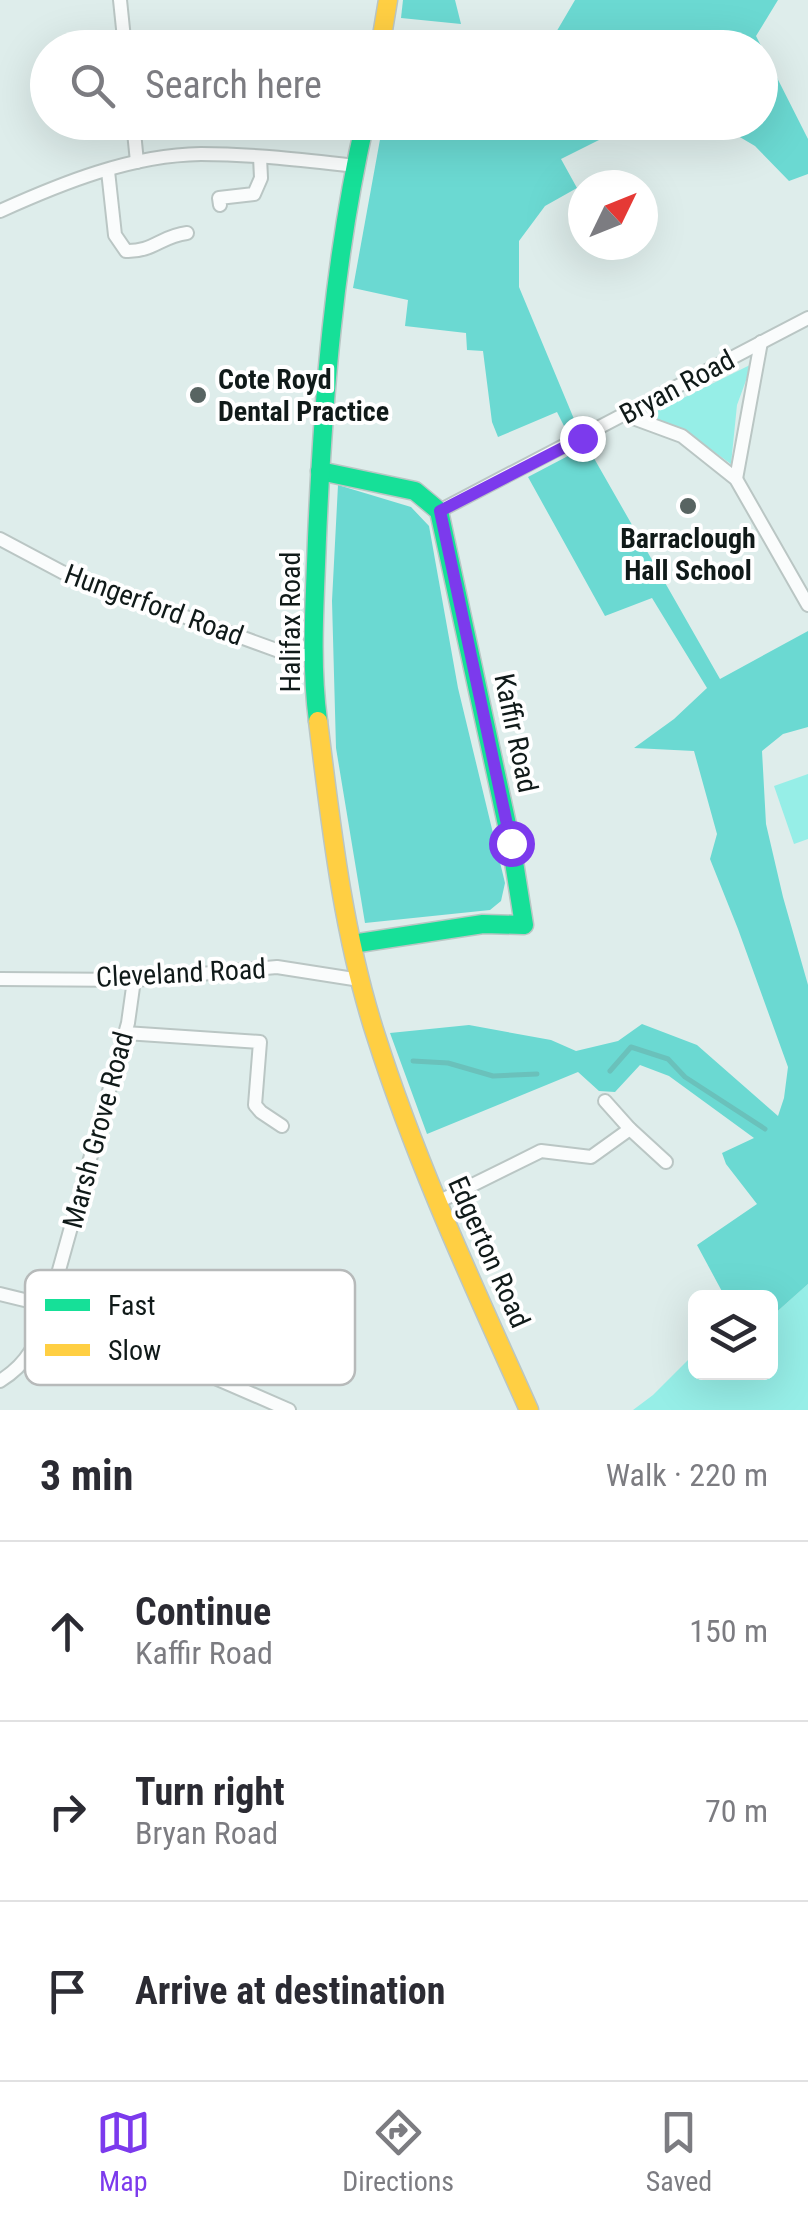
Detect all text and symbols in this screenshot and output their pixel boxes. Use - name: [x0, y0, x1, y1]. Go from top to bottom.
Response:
- search box: [30, 30, 778, 140]
- icon: search: [65, 58, 120, 113]
- text: Search here: [145, 63, 322, 107]
- north arrow: [568, 170, 658, 260]
- street label: Bryan Road: [614, 343, 740, 431]
- place label: Cote Royd Dental Practice: [218, 363, 389, 428]
- marker: Cote Royd Dental Practice: [187, 384, 209, 406]
- route end: [560, 416, 606, 462]
- marker: Barraclough Hall School: [677, 495, 699, 517]
- place label: Barraclough Hall School: [620, 522, 756, 587]
- street label: Halifax Road: [274, 552, 307, 692]
- street label: Hungerford Road: [60, 557, 248, 653]
- street label: Kaffir Road: [487, 671, 545, 795]
- route start: [489, 821, 535, 867]
- street label: Cleveland Road: [95, 952, 267, 994]
- street label: Marsh Grove Road: [56, 1028, 140, 1232]
- street label: Edgerton Road: [441, 1171, 537, 1333]
- legend: [25, 1270, 355, 1385]
- text: Fast: [108, 1289, 155, 1322]
- map controls: [688, 1290, 778, 1380]
- button: layers: [688, 1290, 778, 1380]
- text: Slow: [108, 1334, 161, 1367]
- text: 3 min: [40, 1451, 133, 1500]
- text: Walk · 220 m: [606, 1456, 768, 1494]
- text: Continue: [135, 1590, 271, 1634]
- icon: ahead: [40, 1604, 95, 1659]
- text: 150 m: [689, 1612, 768, 1650]
- text: Kaffir Road: [135, 1634, 273, 1672]
- text: Turn right: [135, 1770, 285, 1814]
- icon: right: [40, 1784, 95, 1839]
- text: 70 m: [705, 1792, 768, 1830]
- text: Bryan Road: [135, 1814, 278, 1852]
- icon: arrive: [40, 1964, 95, 2019]
- text: Arrive at destination: [135, 1969, 445, 2013]
- tab: Map: [96, 2105, 151, 2198]
- tab: Directions: [342, 2105, 454, 2198]
- tab: Saved: [646, 2105, 712, 2198]

